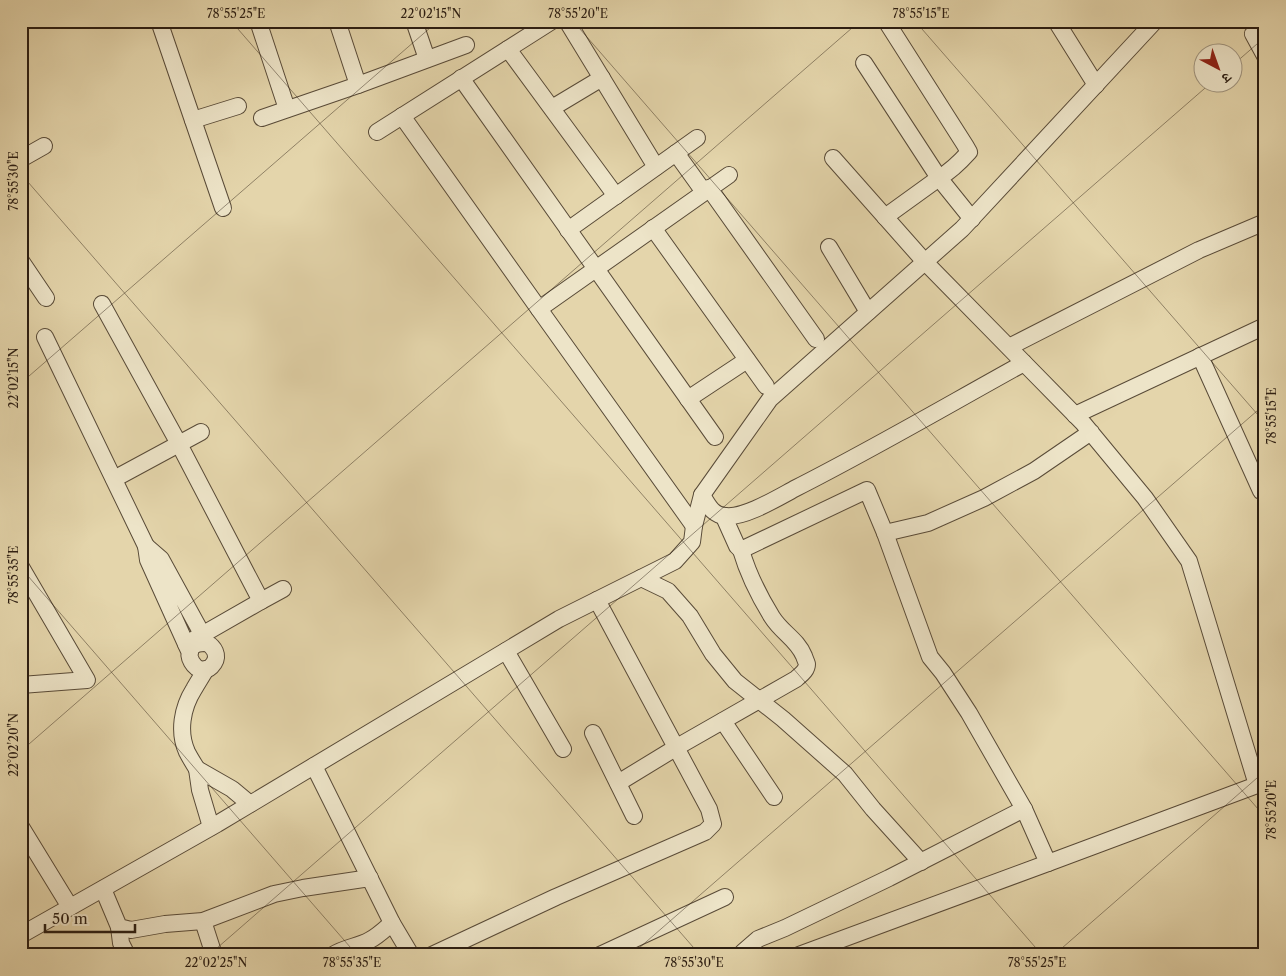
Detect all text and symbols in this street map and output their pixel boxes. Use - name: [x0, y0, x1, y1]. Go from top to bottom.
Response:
- text: 78°55'25"E: [207, 6, 265, 21]
- text: 22°02'15"N: [401, 6, 461, 21]
- text: 78°55'20"E: [548, 6, 608, 21]
- text: 78°55'15"E: [893, 6, 949, 21]
- north arrow: [1194, 42, 1244, 92]
- text: उ: [1217, 68, 1236, 88]
- text: 78°55'30"E: [6, 151, 21, 211]
- text: 22°02'15"N: [6, 348, 21, 408]
- text: 78°55'15"E: [1264, 388, 1279, 444]
- text: 78°55'35"E: [6, 546, 21, 604]
- text: 22°02'20"N: [6, 713, 21, 777]
- text: 78°55'20"E: [1264, 780, 1279, 840]
- scale bar: [45, 901, 135, 933]
- text: 50 m: [52, 909, 88, 928]
- text: 22°02'25"N: [185, 955, 247, 970]
- text: 78°55'35"E: [323, 955, 381, 970]
- text: 78°55'30"E: [664, 955, 724, 970]
- text: 78°55'25"E: [1008, 955, 1066, 970]

